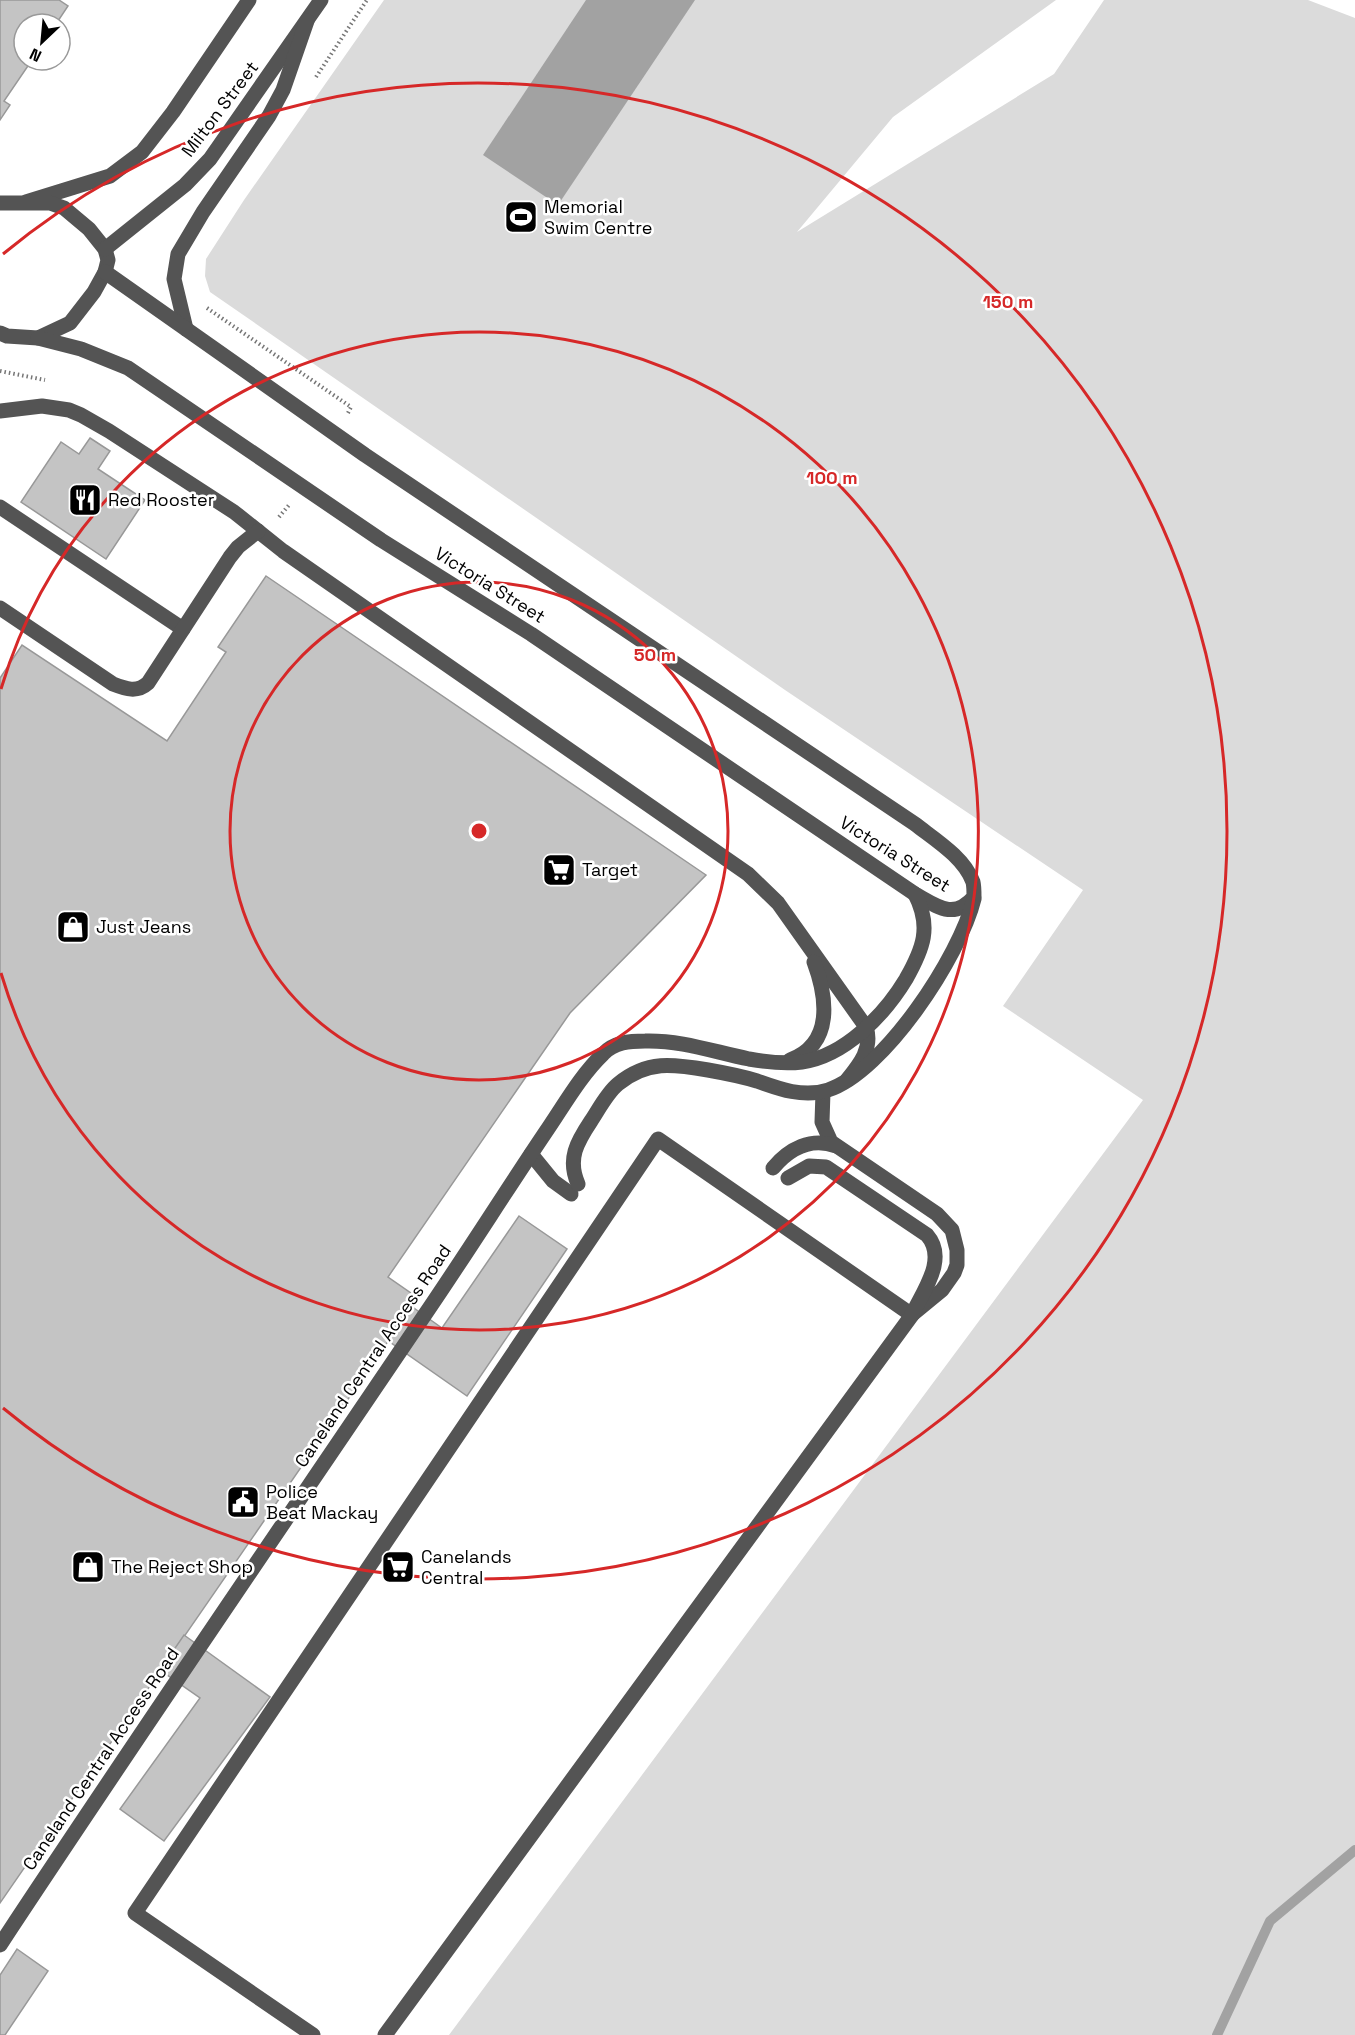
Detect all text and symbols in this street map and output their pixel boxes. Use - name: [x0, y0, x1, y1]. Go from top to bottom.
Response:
- north arrow: [12, 12, 72, 72]
- text: N: [26, 43, 45, 67]
- street label: Milton Street: [176, 56, 263, 161]
- place label: Memorial Swim Centre: [544, 195, 652, 239]
- sports icon: Memorial Swim Centre: [503, 199, 539, 235]
- text: 150 m: [983, 290, 1033, 313]
- text: 100 m: [806, 466, 858, 489]
- restaurant icon: Red Rooster: [67, 482, 103, 518]
- place label: Red Rooster: [108, 488, 215, 511]
- street label: Victoria Street: [431, 541, 550, 628]
- text: 50 m: [634, 643, 676, 666]
- street label: Victoria Street: [836, 810, 955, 897]
- centre of rings: [469, 821, 489, 841]
- supermarket icon: Target: [541, 852, 577, 888]
- place label: Target: [582, 858, 638, 881]
- shop icon: Just Jeans: [55, 909, 91, 945]
- place label: Just Jeans: [96, 915, 191, 938]
- street label: Caneland Central Access Road: [289, 1240, 456, 1472]
- place label: Police Beat Mackay: [266, 1480, 378, 1524]
- public building icon: Police Beat Mackay: [225, 1484, 261, 1520]
- place label: Canelands Central: [421, 1545, 511, 1589]
- shop icon: The Reject Shop: [70, 1549, 106, 1585]
- supermarket icon: Canelands Central: [380, 1549, 416, 1585]
- place label: The Reject Shop: [111, 1555, 253, 1578]
- street label: Caneland Central Access Road: [17, 1643, 184, 1875]

